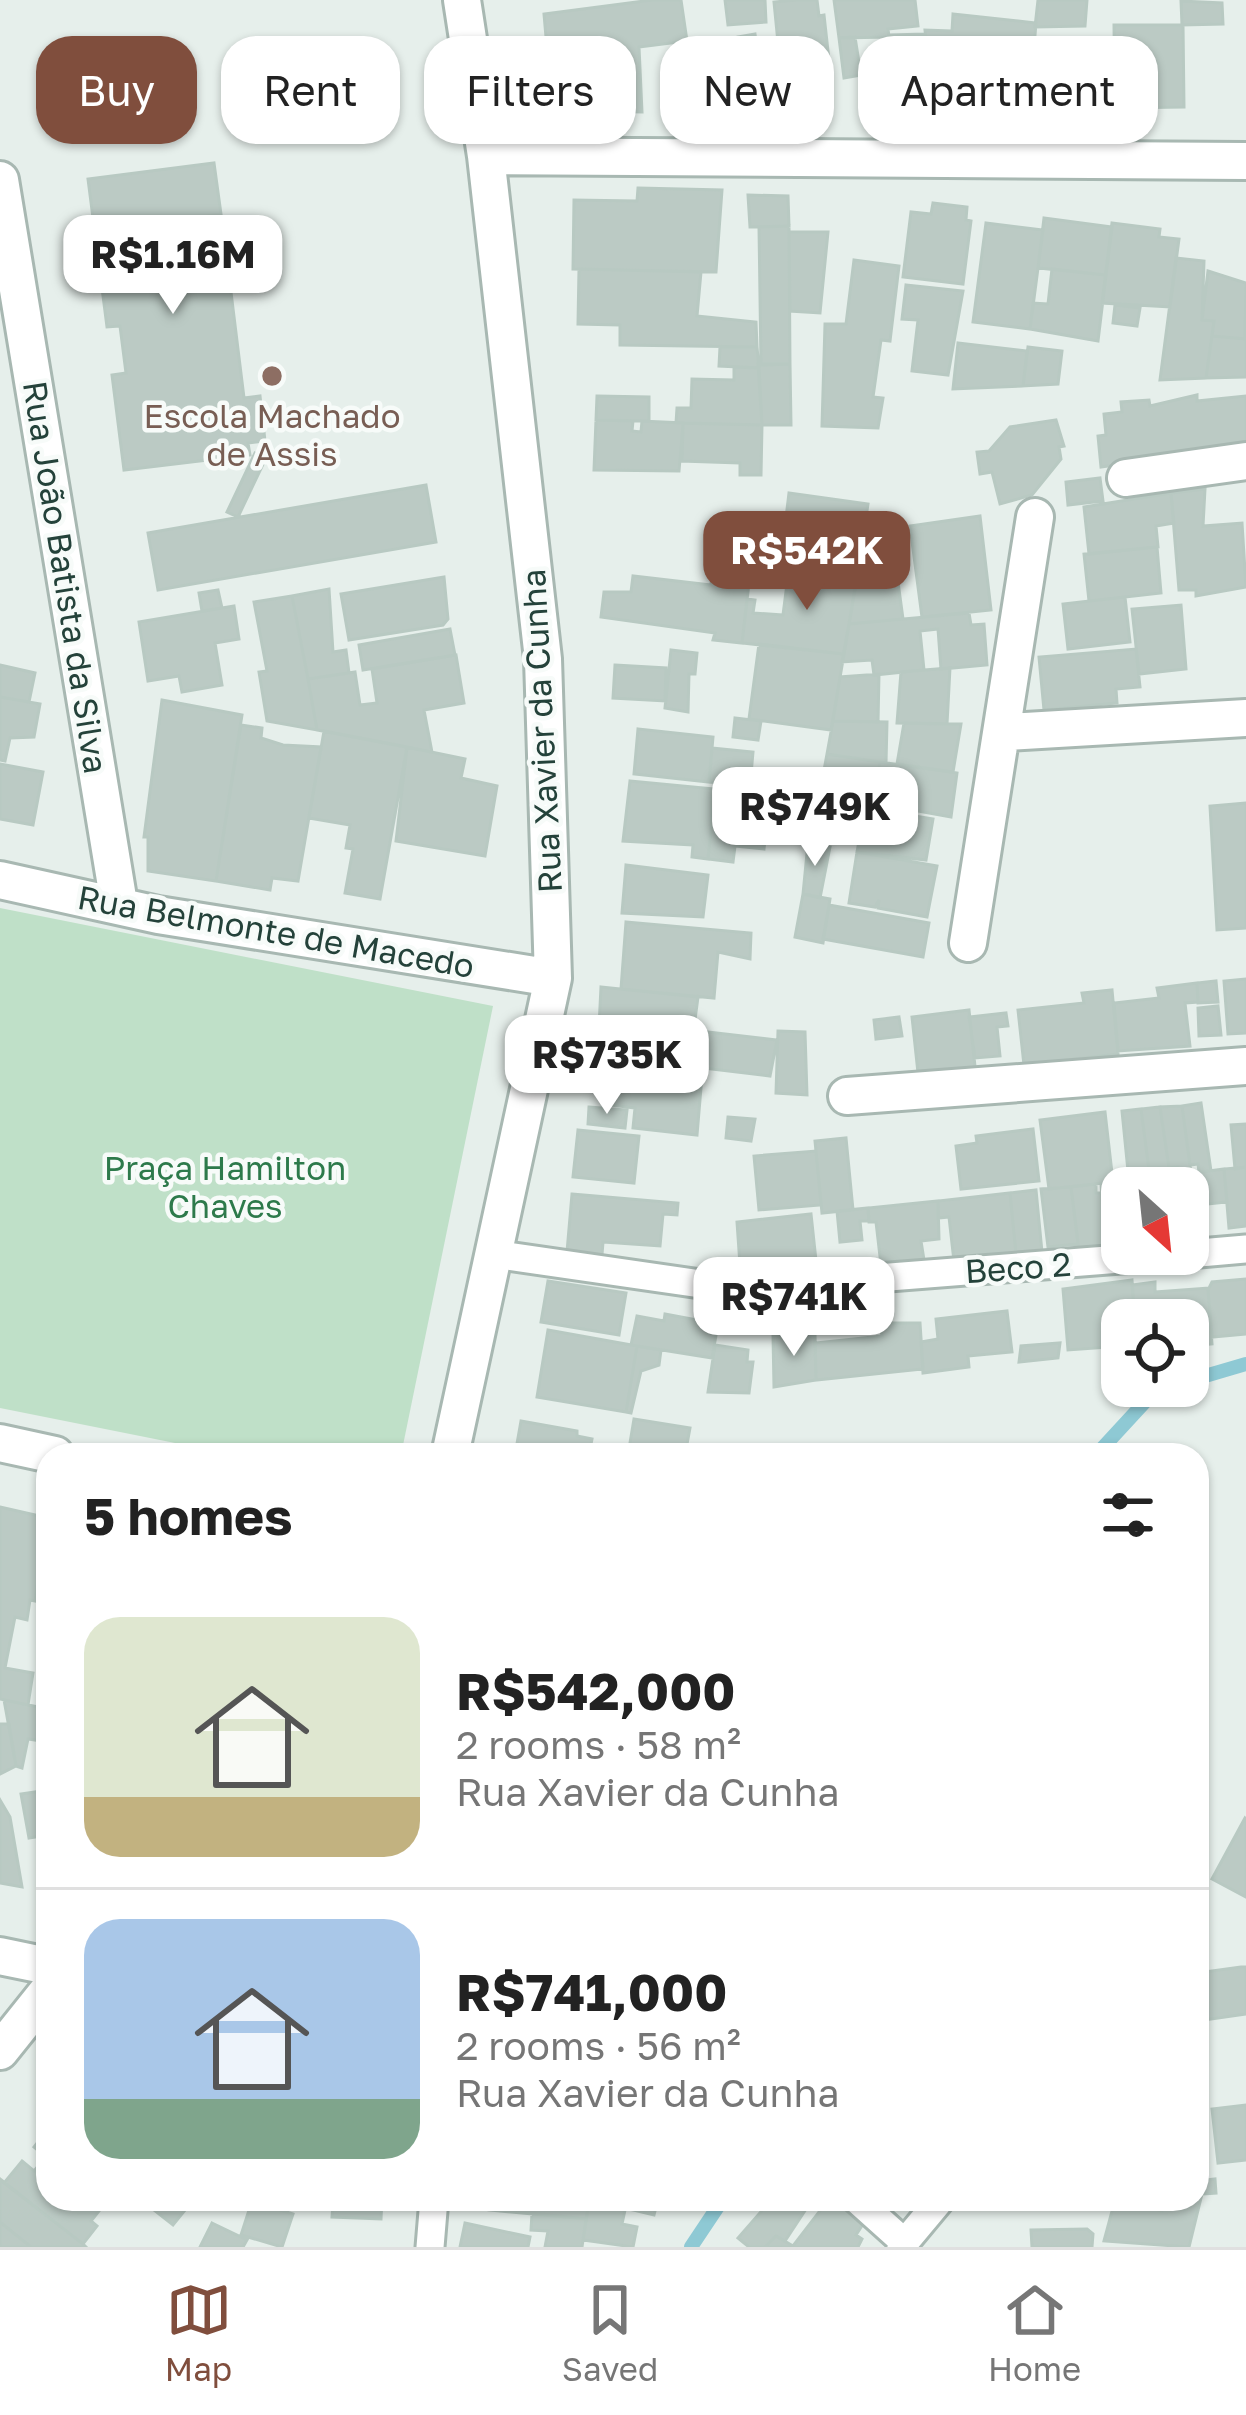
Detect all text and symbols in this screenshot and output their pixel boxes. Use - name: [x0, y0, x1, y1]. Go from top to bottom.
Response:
- chip: Buy: [36, 36, 197, 144]
- chip: Rent: [221, 36, 400, 144]
- chip: Filters: [424, 36, 636, 144]
- chip: New: [660, 36, 834, 144]
- chip: Apartment: [858, 36, 1158, 144]
- pin: R$1.16M: [62, 215, 284, 317]
- text: R$1.16M: [90, 230, 256, 277]
- marker: Escola Machado de Assis: [259, 363, 285, 389]
- street label: Rua João Batista da Silva: [16, 378, 116, 776]
- place label: Escola Machado de Assis: [144, 396, 400, 473]
- pin: R$542K: [709, 511, 905, 613]
- text: R$542K: [730, 526, 884, 573]
- street label: Rua Xavier da Cunha: [513, 568, 569, 894]
- pin: R$749K: [717, 767, 913, 869]
- text: R$749K: [739, 782, 891, 829]
- street label: Rua Belmonte de Macedo: [75, 877, 477, 985]
- pin: R$735K: [509, 1015, 705, 1117]
- text: R$735K: [532, 1030, 682, 1077]
- park label: Praça Hamilton Chaves: [104, 1148, 346, 1225]
- north arrow: [1101, 1167, 1209, 1275]
- map controls: [1101, 1167, 1209, 1407]
- street label: Beco 2: [964, 1244, 1072, 1290]
- pin: R$741K: [696, 1257, 892, 1359]
- text: R$741K: [720, 1272, 868, 1319]
- button: locate: [1101, 1299, 1209, 1407]
- icon: filters: [1095, 1482, 1161, 1548]
- text: 5 homes: [84, 1485, 293, 1546]
- text: R$542,000: [456, 1660, 735, 1721]
- icon: home: [180, 1665, 324, 1809]
- text: 2 rooms · 58 m²: [456, 1721, 741, 1768]
- text: Rua Xavier da Cunha: [456, 1768, 840, 1815]
- text: R$741,000: [456, 1961, 727, 2022]
- icon: home: [180, 1967, 324, 2111]
- text: 2 rooms · 56 m²: [456, 2022, 741, 2069]
- text: Rua Xavier da Cunha: [456, 2069, 840, 2116]
- tab: Map: [165, 2277, 232, 2388]
- tab: Saved: [562, 2277, 658, 2388]
- tab: Home: [988, 2277, 1081, 2388]

